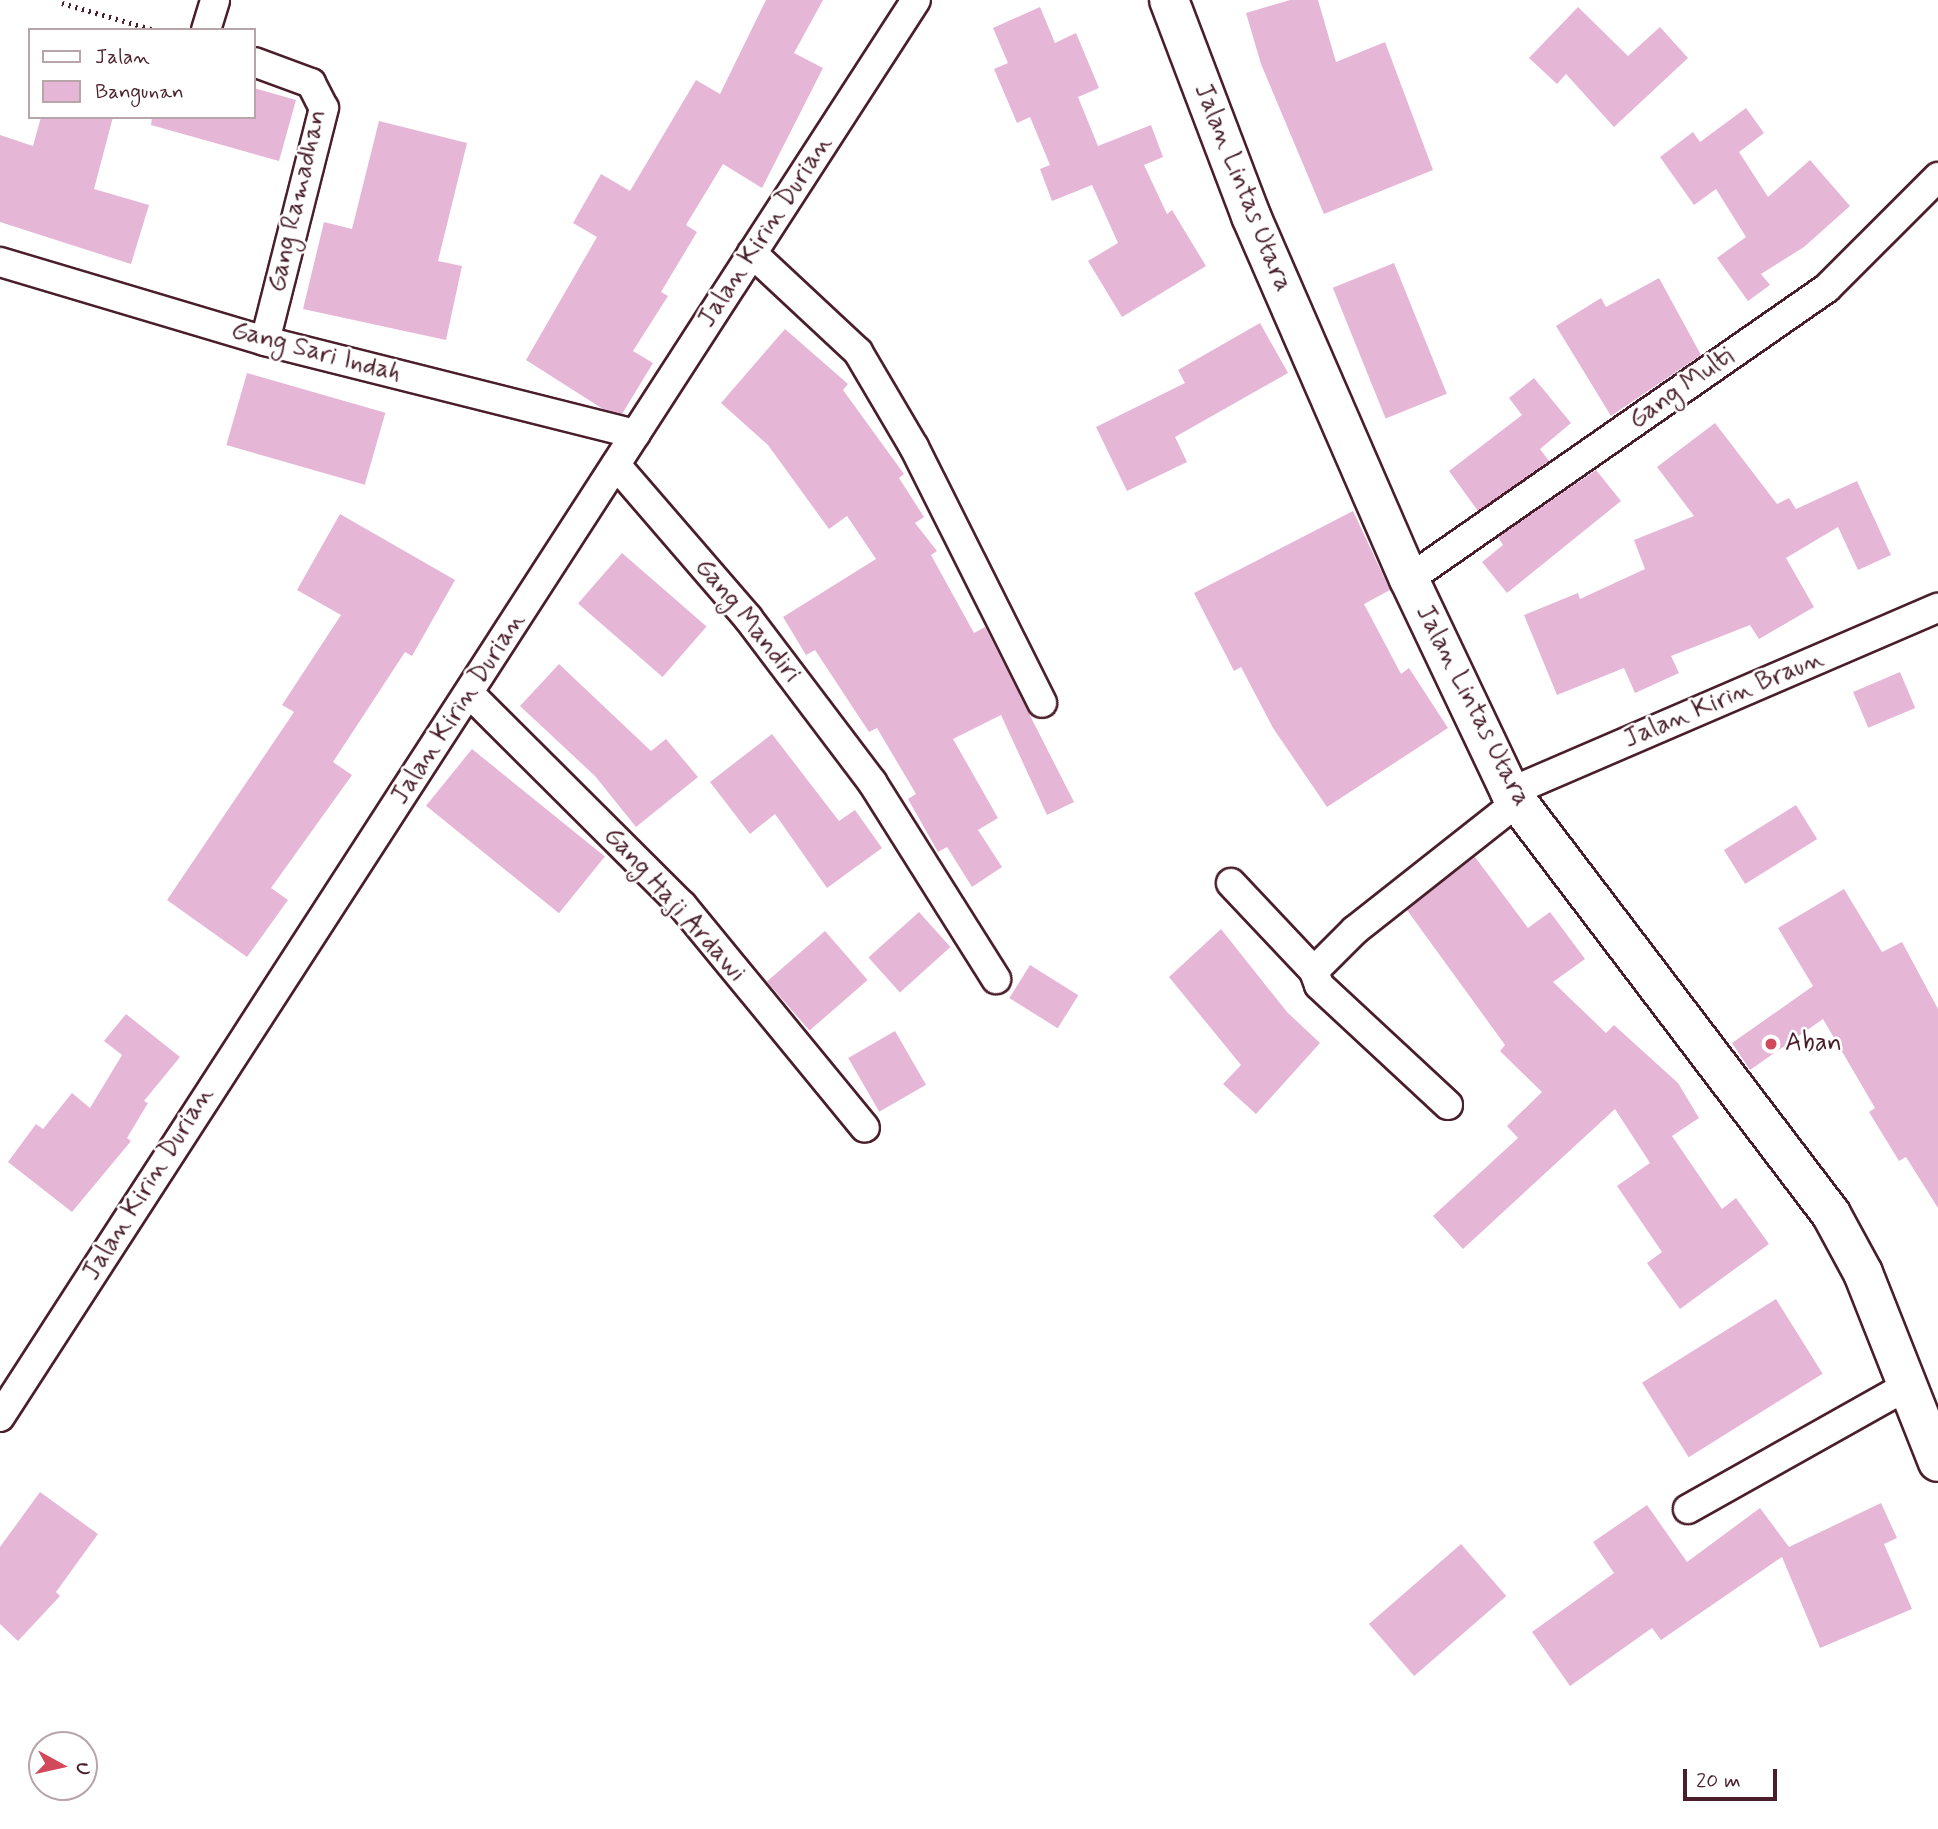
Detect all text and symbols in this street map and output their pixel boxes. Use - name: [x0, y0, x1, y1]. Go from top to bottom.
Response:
- legend: [28, 28, 256, 119]
- text: Jalan: [95, 43, 150, 71]
- text: Bangunan: [95, 78, 184, 106]
- street label: Jalan Lintas Utara: [1186, 78, 1298, 298]
- street label: Gang Ramadhan: [262, 107, 334, 295]
- street label: Jalan Kirin Durian: [691, 129, 841, 335]
- street label: Gang Sari Indah: [225, 315, 407, 391]
- street label: Gang Multi: [1623, 341, 1741, 437]
- street label: Gang Mandiri: [687, 553, 807, 689]
- street label: Jalan Lintas Utara: [1407, 599, 1537, 813]
- street label: Jalan Kirin Durian: [384, 606, 534, 812]
- street label: Jalan Kirin Braun: [1620, 644, 1828, 756]
- street label: Gang Haji Ardawi: [596, 821, 752, 989]
- place label: Aban: [1785, 1028, 1842, 1060]
- marker: Aban: [1763, 1036, 1779, 1052]
- street label: Jalan Kirin Durian: [76, 1080, 222, 1288]
- north arrow: [28, 1731, 98, 1801]
- scale bar: [1686, 1756, 1780, 1800]
- text: U: [69, 1761, 96, 1777]
- text: 20 m: [1696, 1767, 1741, 1795]

